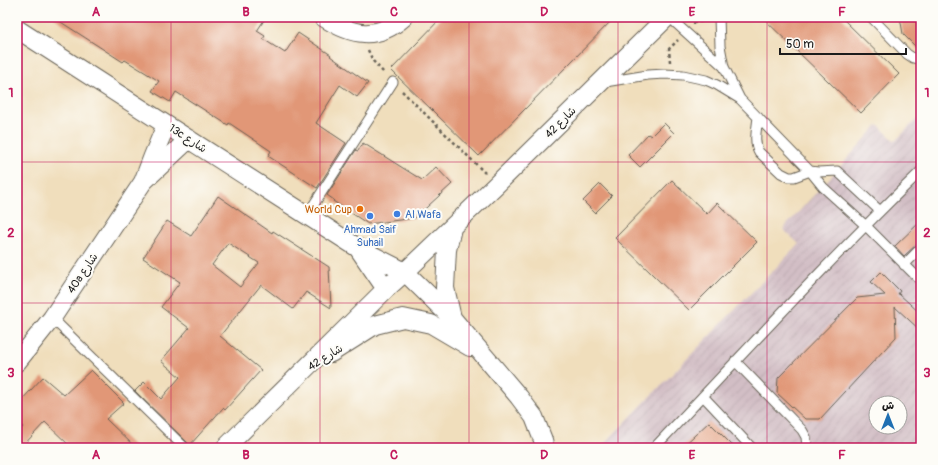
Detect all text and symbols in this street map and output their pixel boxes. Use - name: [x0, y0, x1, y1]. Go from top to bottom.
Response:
- text: A: [92, 4, 101, 20]
- text: B: [242, 4, 250, 20]
- text: C: [390, 4, 398, 20]
- text: D: [540, 4, 548, 20]
- text: E: [689, 4, 696, 20]
- text: F: [838, 4, 846, 20]
- scale bar: [780, 30, 906, 56]
- text: 50 m: [786, 37, 814, 52]
- text: 1: [8, 85, 14, 101]
- text: 1: [924, 85, 930, 101]
- street label: شارع 42: [542, 104, 580, 142]
- street label: 13c شارع: [165, 121, 209, 157]
- place label: World Cup: [305, 203, 352, 216]
- marker: World Cup: [355, 204, 365, 214]
- place label: Al Wafa: [405, 208, 441, 221]
- marker: Al Wafa: [392, 209, 402, 219]
- marker: Ahmad Saif Suhail: [365, 211, 375, 221]
- place label: Ahmad Saif Suhail: [344, 223, 397, 249]
- text: 2: [7, 225, 15, 241]
- text: 2: [923, 225, 931, 241]
- street label: 40a شارع: [64, 251, 102, 297]
- street label: شارع 42: [305, 342, 346, 375]
- text: 3: [7, 365, 15, 381]
- text: 3: [923, 365, 931, 381]
- north arrow: [868, 395, 908, 435]
- text: ش: [882, 399, 894, 412]
- text: A: [92, 447, 101, 463]
- text: B: [242, 447, 250, 463]
- text: C: [390, 447, 398, 463]
- text: D: [540, 447, 548, 463]
- text: E: [689, 447, 696, 463]
- text: F: [838, 447, 846, 463]

